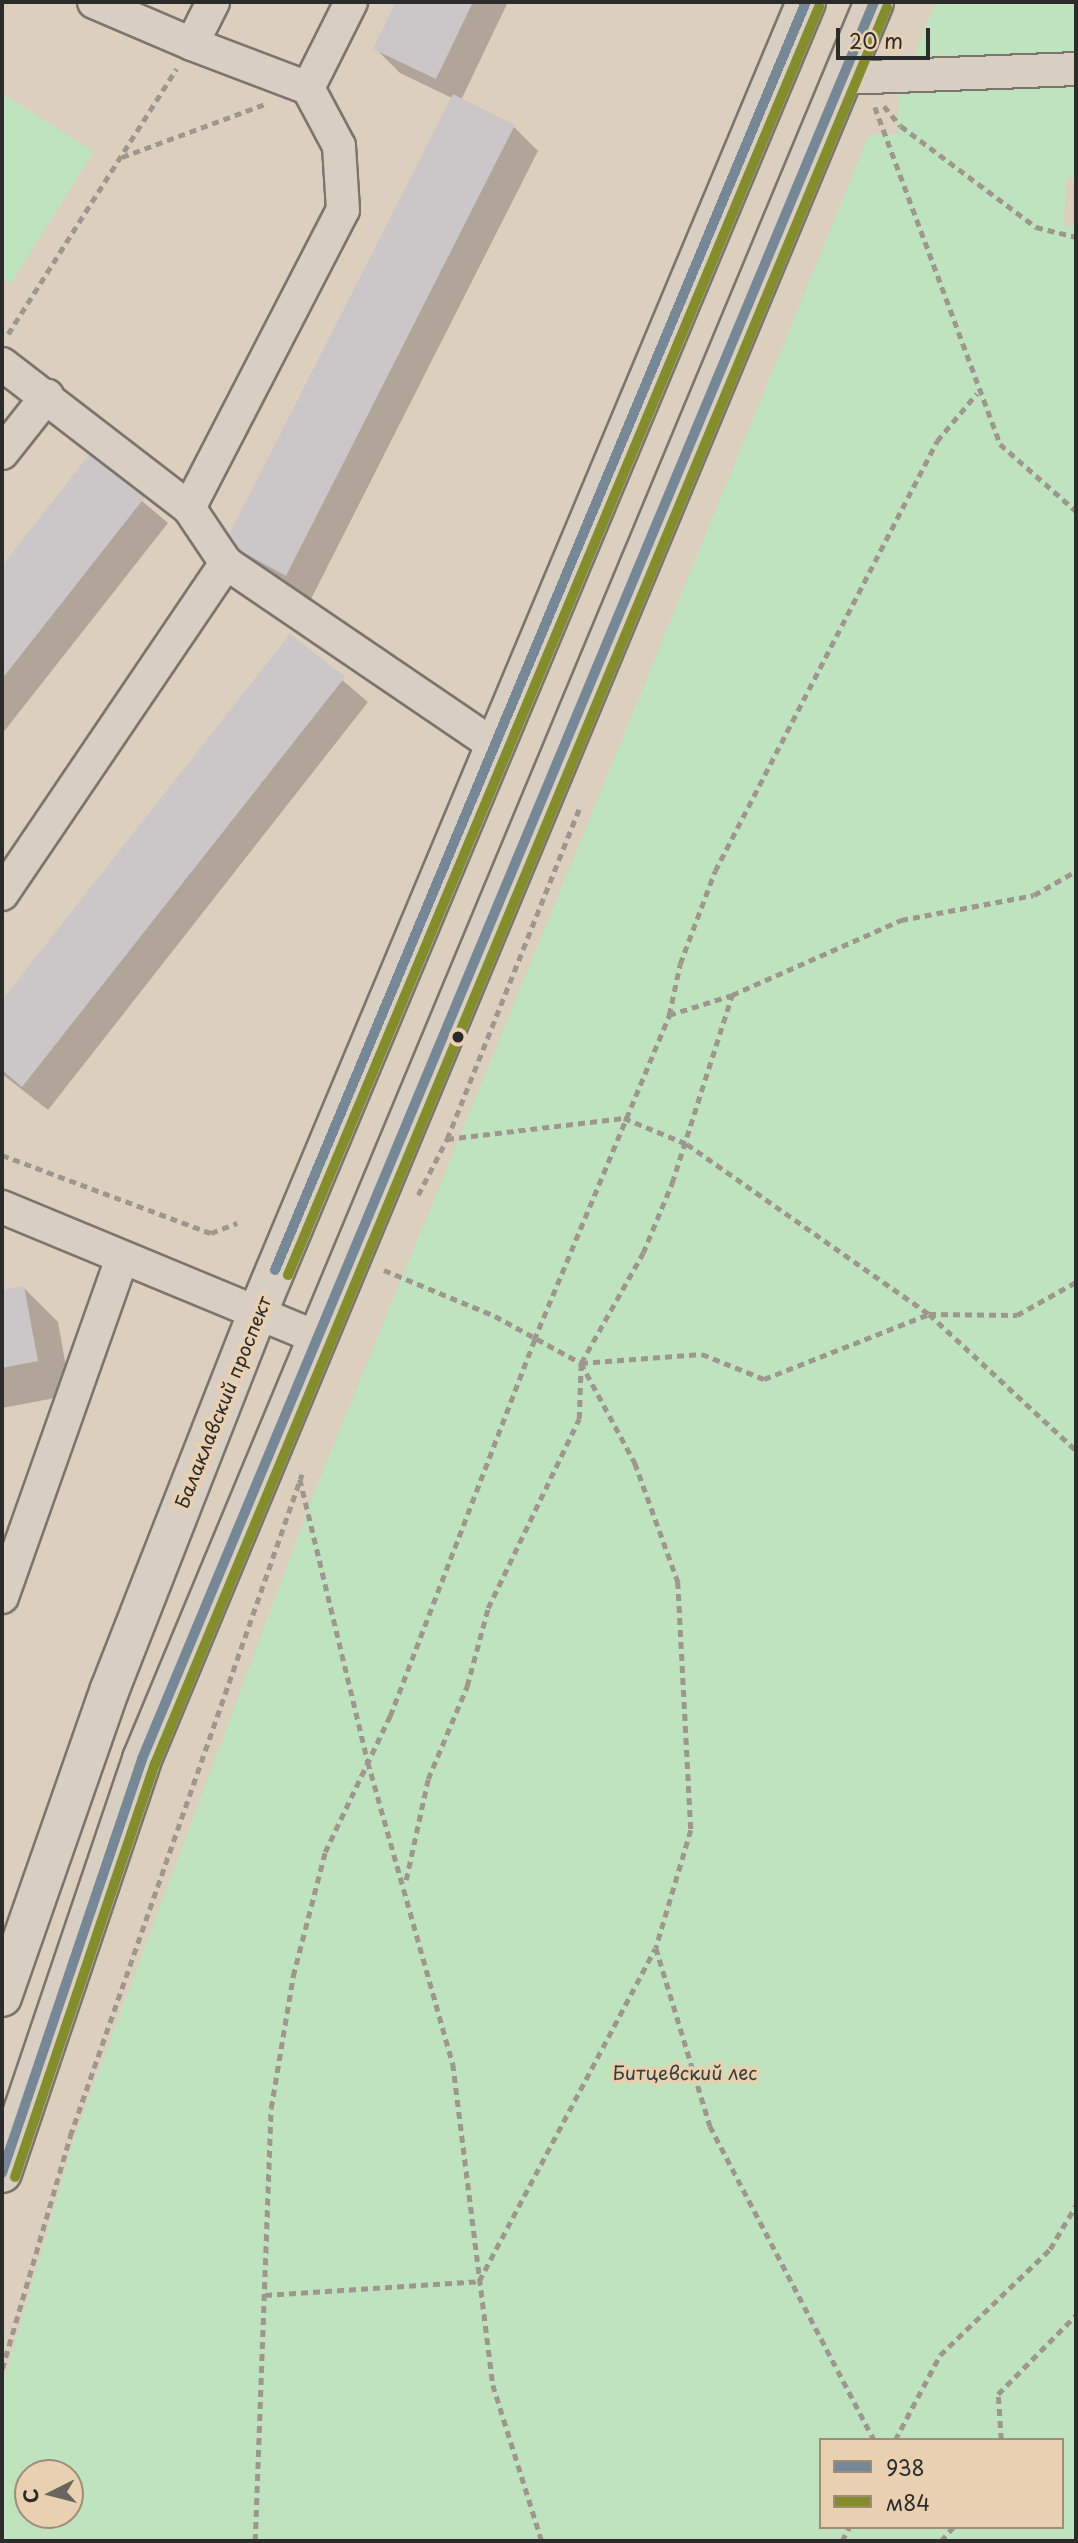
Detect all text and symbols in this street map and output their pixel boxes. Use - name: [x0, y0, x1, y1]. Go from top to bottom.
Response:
- scale bar: [840, 14, 934, 58]
- text: 20 m: [849, 24, 903, 56]
- unlabelled marker: [451, 1030, 465, 1044]
- street label: Балаклавский проспект: [170, 1293, 276, 1511]
- park label: Битцевский лес: [612, 2062, 758, 2084]
- legend: [819, 2438, 1064, 2529]
- text: 938: [886, 2451, 925, 2483]
- north arrow: [14, 2459, 84, 2529]
- text: м84: [886, 2486, 930, 2518]
- text: С: [15, 2487, 45, 2505]

